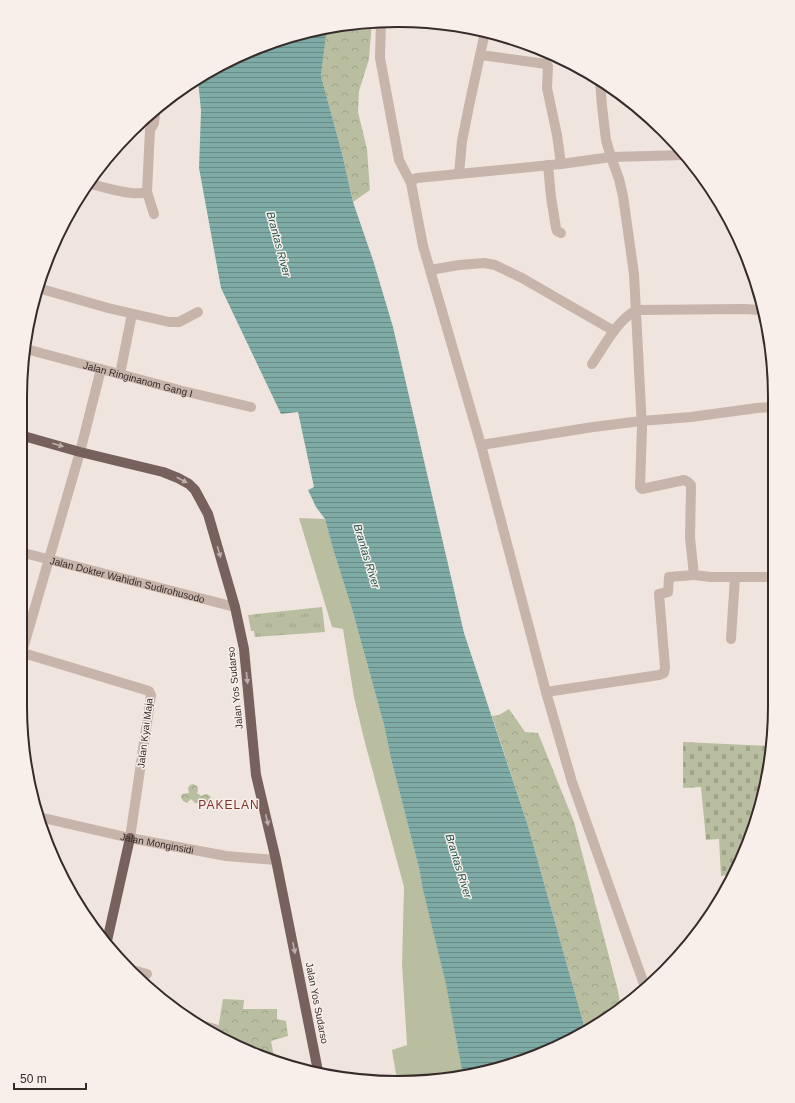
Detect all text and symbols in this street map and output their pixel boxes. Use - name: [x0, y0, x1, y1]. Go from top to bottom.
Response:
- water label: Brantas River: [265, 210, 294, 279]
- street label: Jalan Ringinanom Gang I: [82, 359, 194, 399]
- one-way arrow: [51, 443, 64, 449]
- one-way arrow: [177, 477, 188, 484]
- water label: Brantas River: [352, 522, 383, 591]
- one-way arrow: [216, 546, 222, 558]
- street label: Jalan Dokter Wahidin Sudirohusodo: [49, 554, 206, 605]
- street label: Jalan Yos Sudarso: [225, 646, 245, 730]
- one-way arrow: [244, 672, 250, 684]
- street label: Jalan Kyai Maja: [135, 697, 155, 769]
- district label: PAKELAN: [198, 798, 260, 812]
- one-way arrow: [264, 815, 270, 827]
- street label: Jalan Monginsidi: [119, 830, 195, 855]
- water label: Brantas River: [444, 832, 475, 901]
- one-way arrow: [291, 942, 297, 954]
- street label: Jalan Yos Sudarso: [304, 961, 330, 1045]
- scale bar: [14, 1065, 86, 1091]
- text: 50 m: [20, 1072, 47, 1086]

